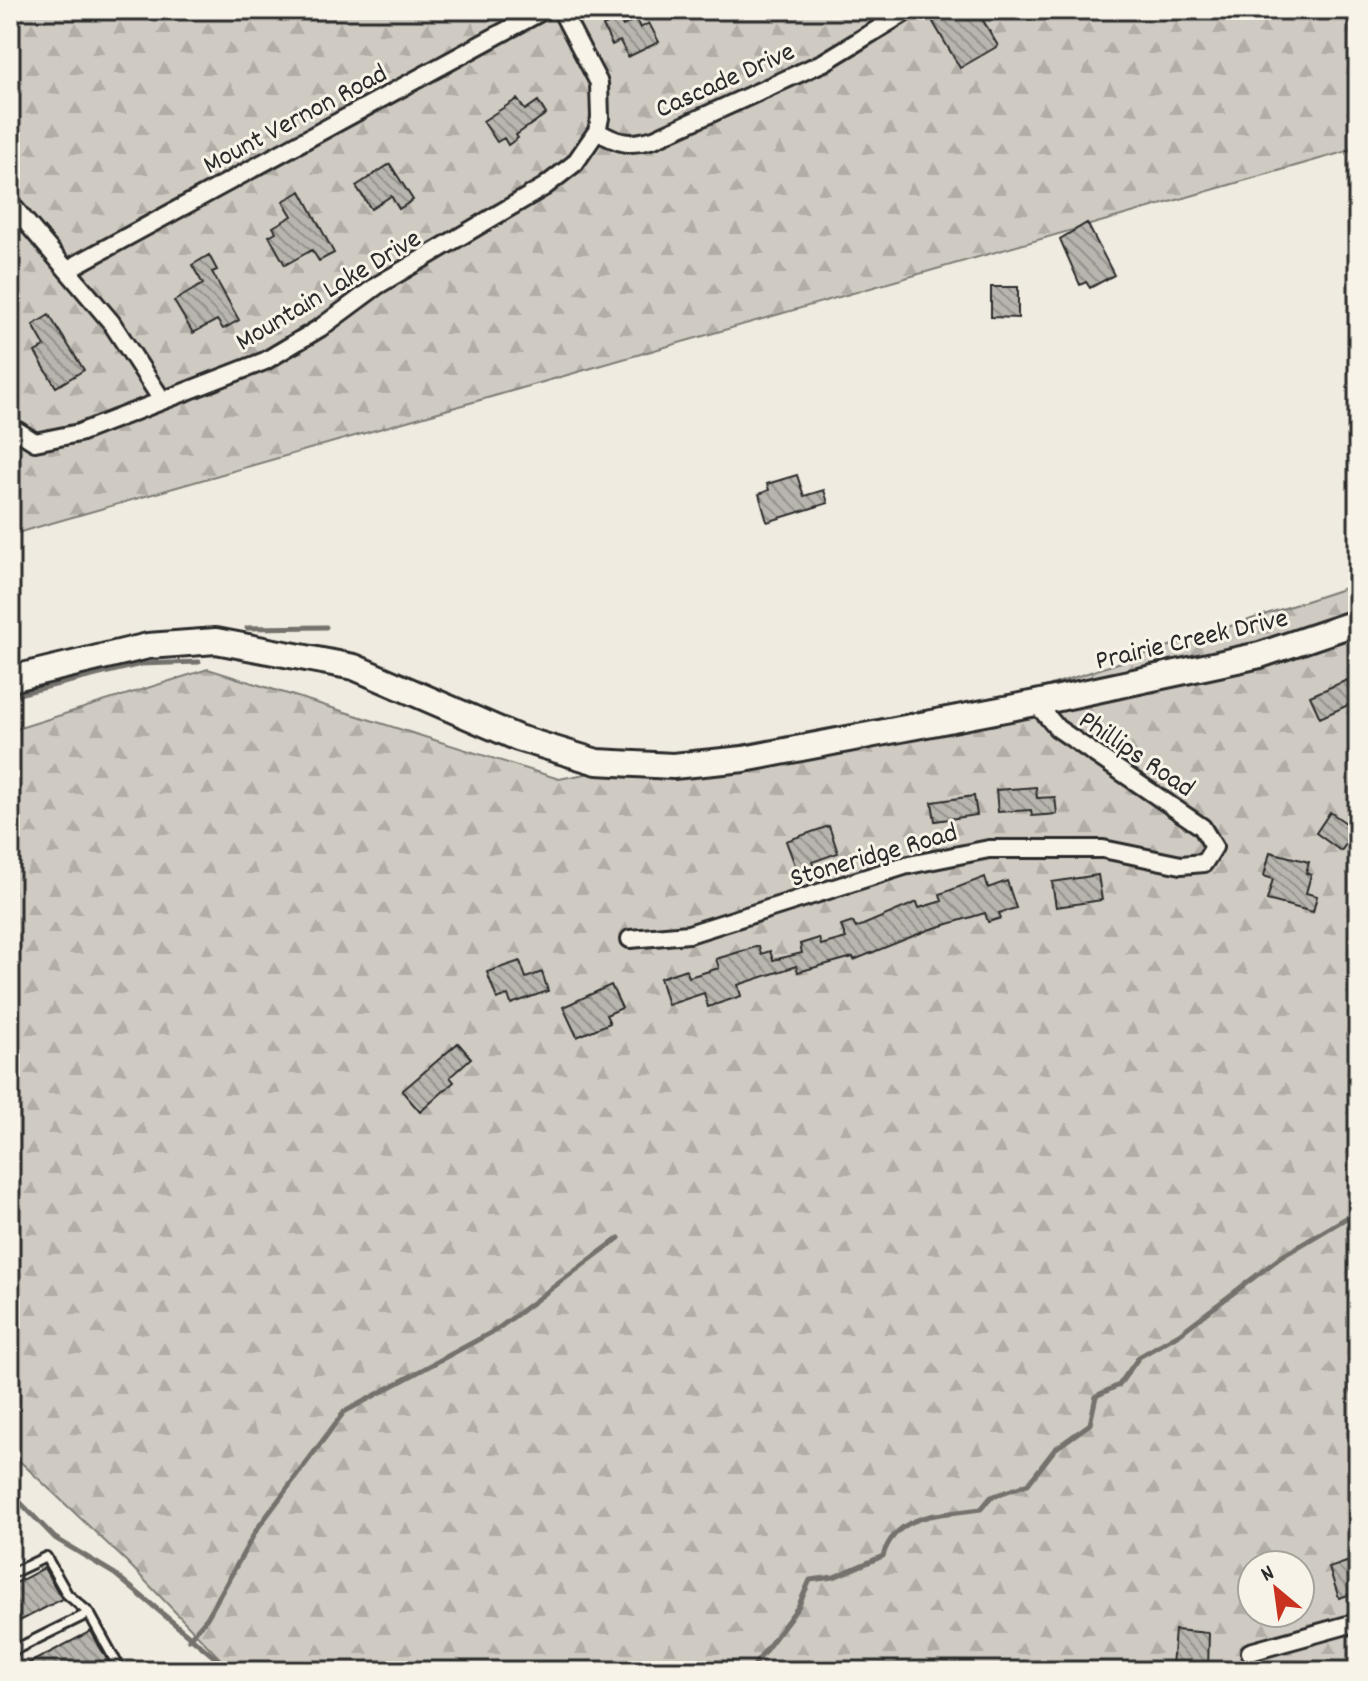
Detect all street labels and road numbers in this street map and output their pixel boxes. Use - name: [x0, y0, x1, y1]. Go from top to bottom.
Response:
- street label: Cascade Drive: [650, 34, 802, 131]
- street label: Mount Vernon Road: [197, 56, 396, 187]
- street label: Mountain Lake Drive: [229, 221, 430, 364]
- street label: Prairie Creek Drive: [1092, 600, 1292, 683]
- street label: Phillips Road: [1069, 702, 1201, 810]
- street label: Stoneridge Road: [786, 815, 963, 901]

